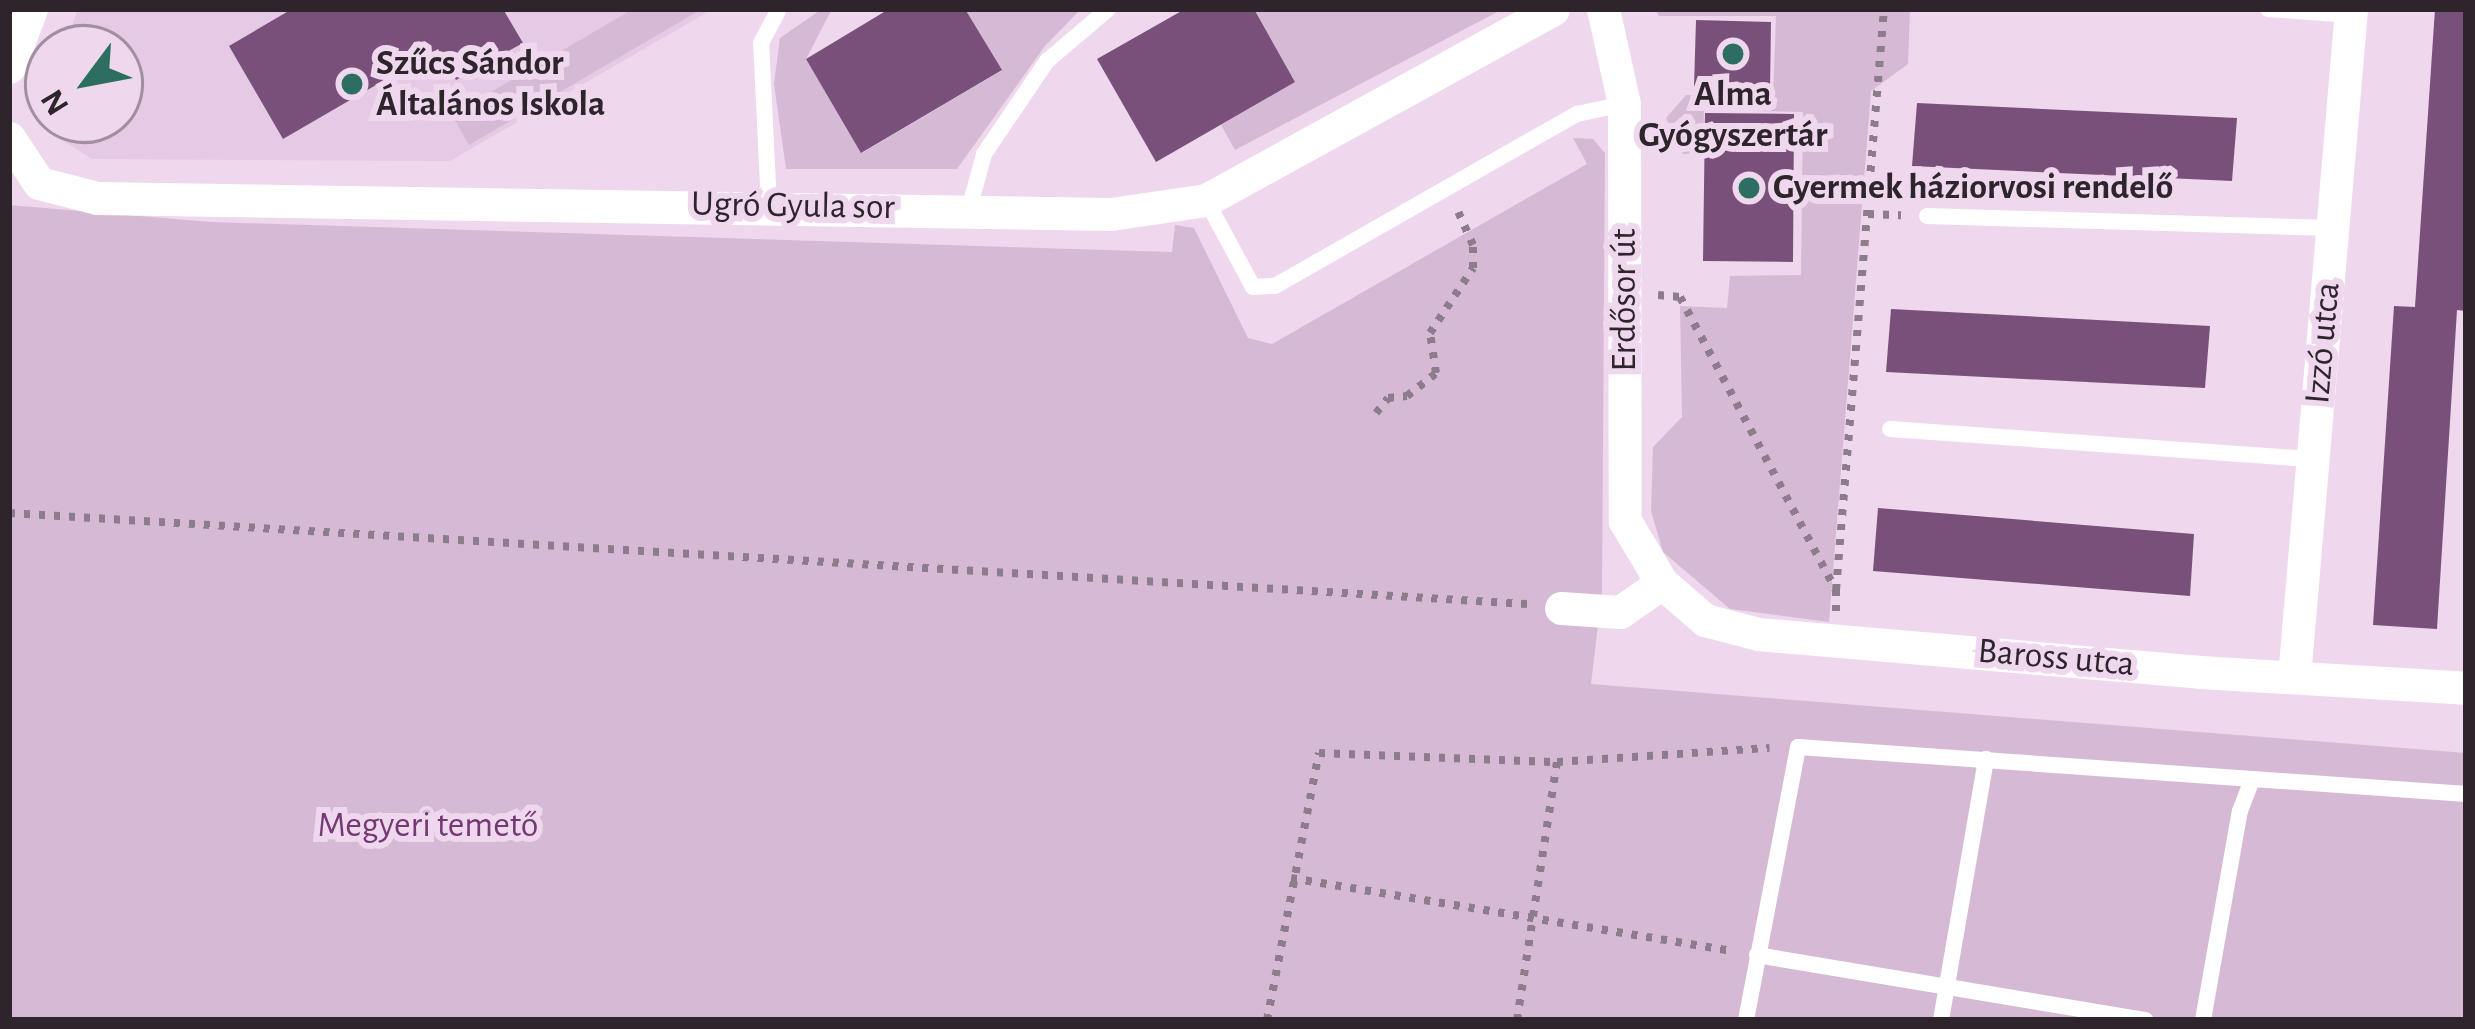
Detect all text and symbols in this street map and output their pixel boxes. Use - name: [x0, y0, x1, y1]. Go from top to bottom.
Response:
- north arrow: [24, 24, 144, 144]
- place label: Szűcs Sándor Általános Iskola: [376, 41, 605, 126]
- marker: Alma Gyógyszertár: [1720, 41, 1746, 67]
- marker: Szűcs Sándor Általános Iskola: [339, 71, 365, 97]
- place label: Alma Gyógyszertár: [1639, 72, 1827, 157]
- text: N: [36, 83, 76, 120]
- place label: Gyermek háziorvosi rendelő: [1773, 166, 2173, 210]
- marker: Gyermek háziorvosi rendelő: [1736, 175, 1762, 201]
- street label: Ugró Gyula sor: [691, 183, 895, 229]
- street label: Erdősor út: [1603, 229, 1647, 371]
- street label: Izzó utca: [2296, 280, 2350, 406]
- street label: Baross utca: [1976, 630, 2136, 686]
- park label: Megyeri temető: [318, 804, 538, 848]

